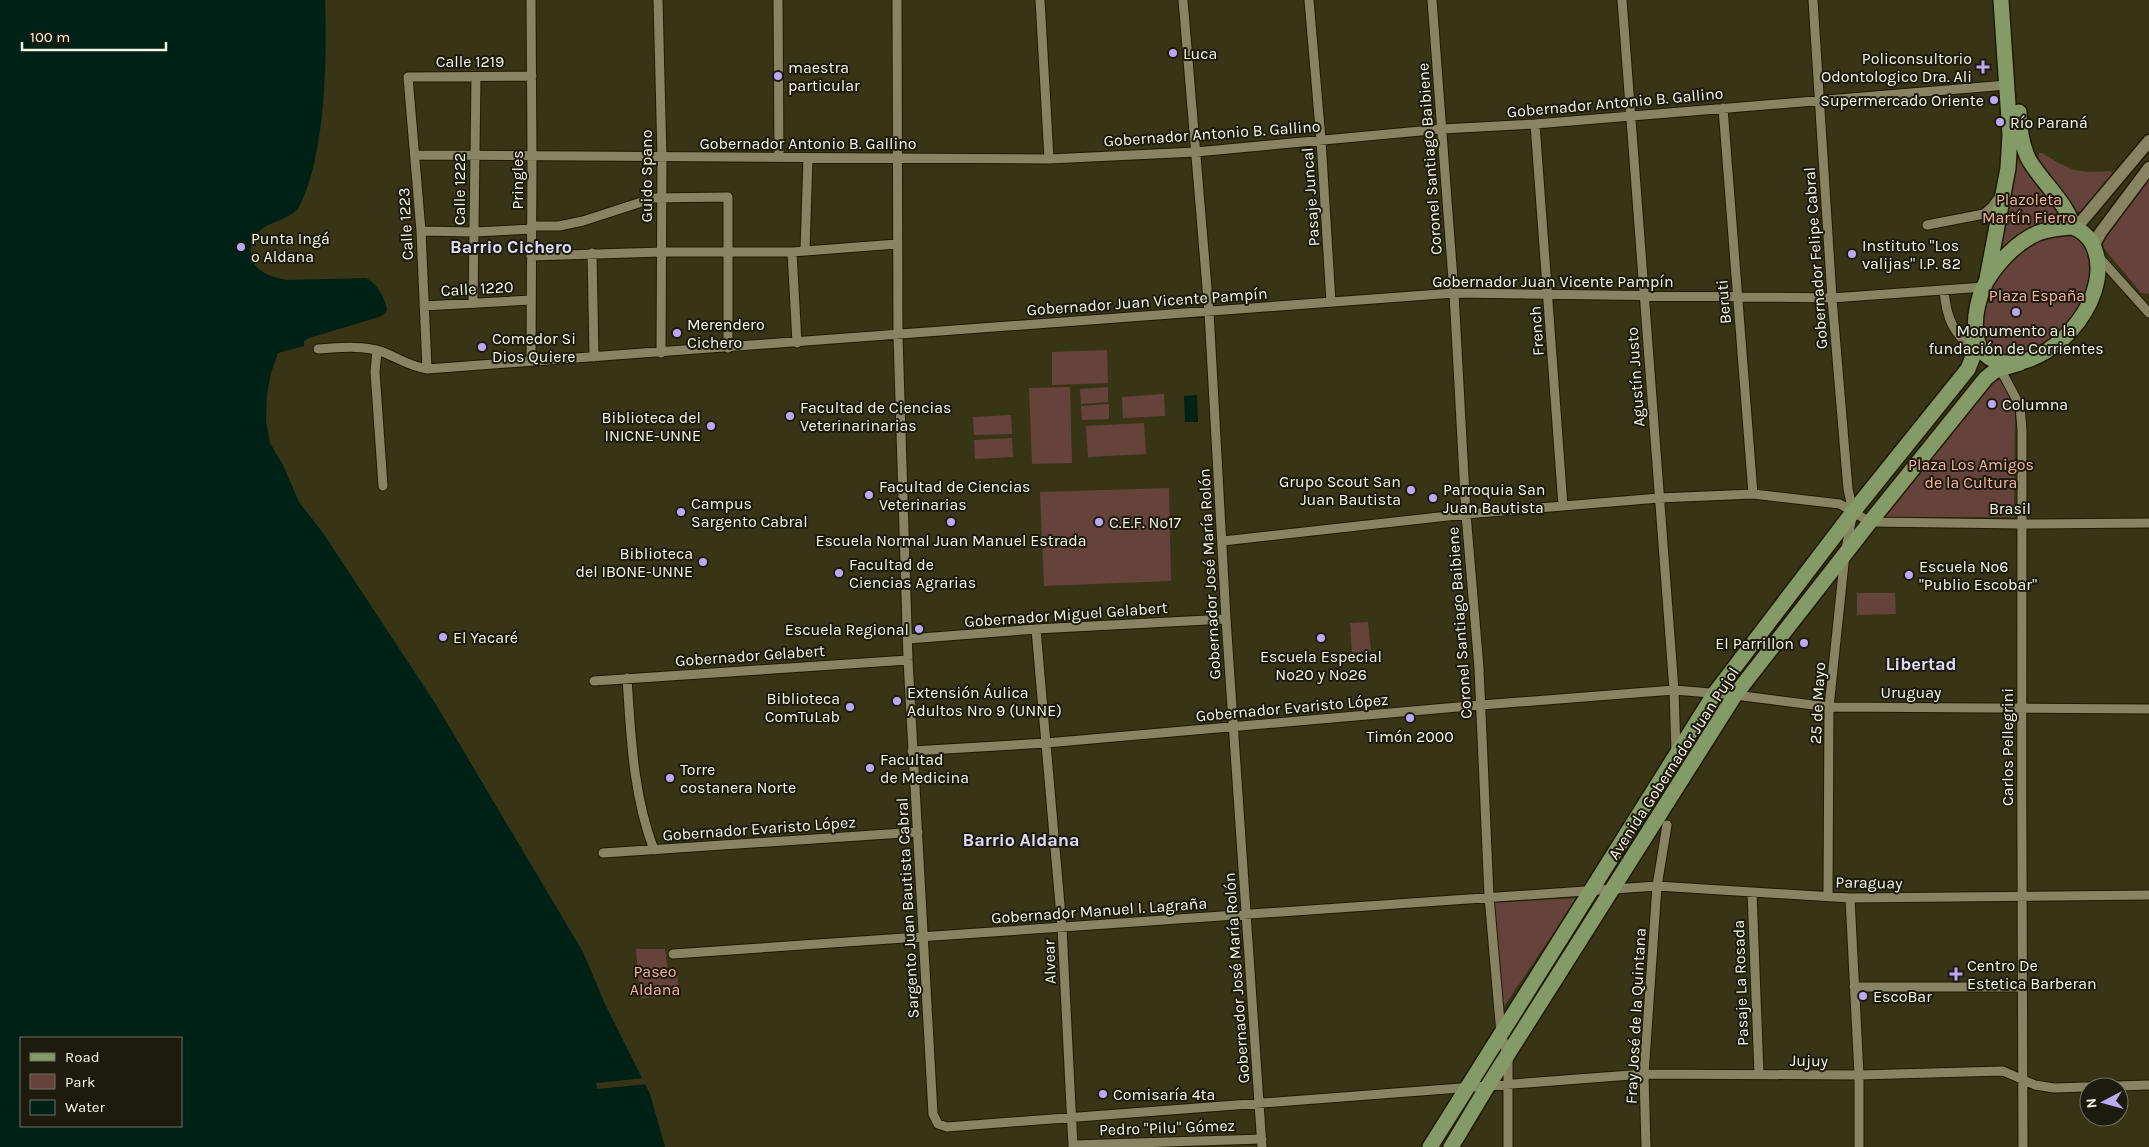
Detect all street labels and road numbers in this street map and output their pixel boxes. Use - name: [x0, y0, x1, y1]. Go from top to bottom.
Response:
- street label: Calle 1219: [436, 52, 504, 71]
- street label: Coronel Santiago Baibiene: [1413, 62, 1446, 256]
- street label: Gobernador Antonio B. Gallino: [1506, 84, 1724, 121]
- street label: Gobernador Antonio B. Gallino: [1103, 116, 1321, 151]
- street label: Guido Spano: [637, 129, 656, 223]
- street label: Gobernador Antonio B. Gallino: [699, 134, 917, 153]
- street label: Pasaje Juncal: [1298, 147, 1323, 247]
- street label: Pringles: [508, 150, 527, 210]
- street label: Calle 1222: [450, 153, 469, 225]
- street label: Gobernador Felipe Cabral: [1800, 166, 1831, 350]
- street label: Calle 1223: [394, 187, 417, 261]
- street label: Gobernador Juan Vicente Pampín: [1432, 272, 1674, 291]
- street label: Calle 1220: [440, 277, 514, 300]
- street label: Beruti: [1712, 279, 1735, 325]
- street label: Gobernador Juan Vicente Pampín: [1026, 284, 1268, 319]
- street label: French: [1525, 305, 1548, 357]
- street label: Agustín Justo: [1623, 326, 1648, 427]
- street label: Gobernador José María Rolón: [1194, 468, 1225, 680]
- street label: Brasil: [1989, 499, 2031, 518]
- street label: Coronel Santiago Baibiene: [1443, 526, 1476, 720]
- street label: Gobernador Miguel Gelabert: [964, 598, 1168, 631]
- street label: Gobernador Gelabert: [675, 641, 826, 670]
- street label: 25 de Mayo: [1806, 662, 1829, 745]
- street label: Avenida Gobernador Juan Pujol: [1604, 663, 1743, 863]
- street label: Uruguay: [1881, 683, 1942, 702]
- street label: Carlos Pellegrini: [1998, 688, 2017, 806]
- street label: Gobernador Evaristo López: [1195, 690, 1389, 725]
- street label: Sargento Juan Bautista Cabral: [892, 797, 923, 1019]
- street label: Gobernador Evaristo López: [662, 812, 856, 845]
- street label: Gobernador José María Rolón: [1220, 872, 1253, 1084]
- street label: Paraguay: [1835, 872, 1903, 893]
- street label: Gobernador Manuel I. Lagraña: [990, 893, 1208, 928]
- street label: Pasaje La Rosada: [1729, 920, 1752, 1046]
- street label: Fray José de la Quintana: [1621, 928, 1650, 1105]
- street label: Alvear: [1039, 939, 1060, 985]
- street label: Jujuy: [1790, 1051, 1829, 1070]
- street label: Pedro "Pilu" Gómez: [1099, 1116, 1235, 1139]

